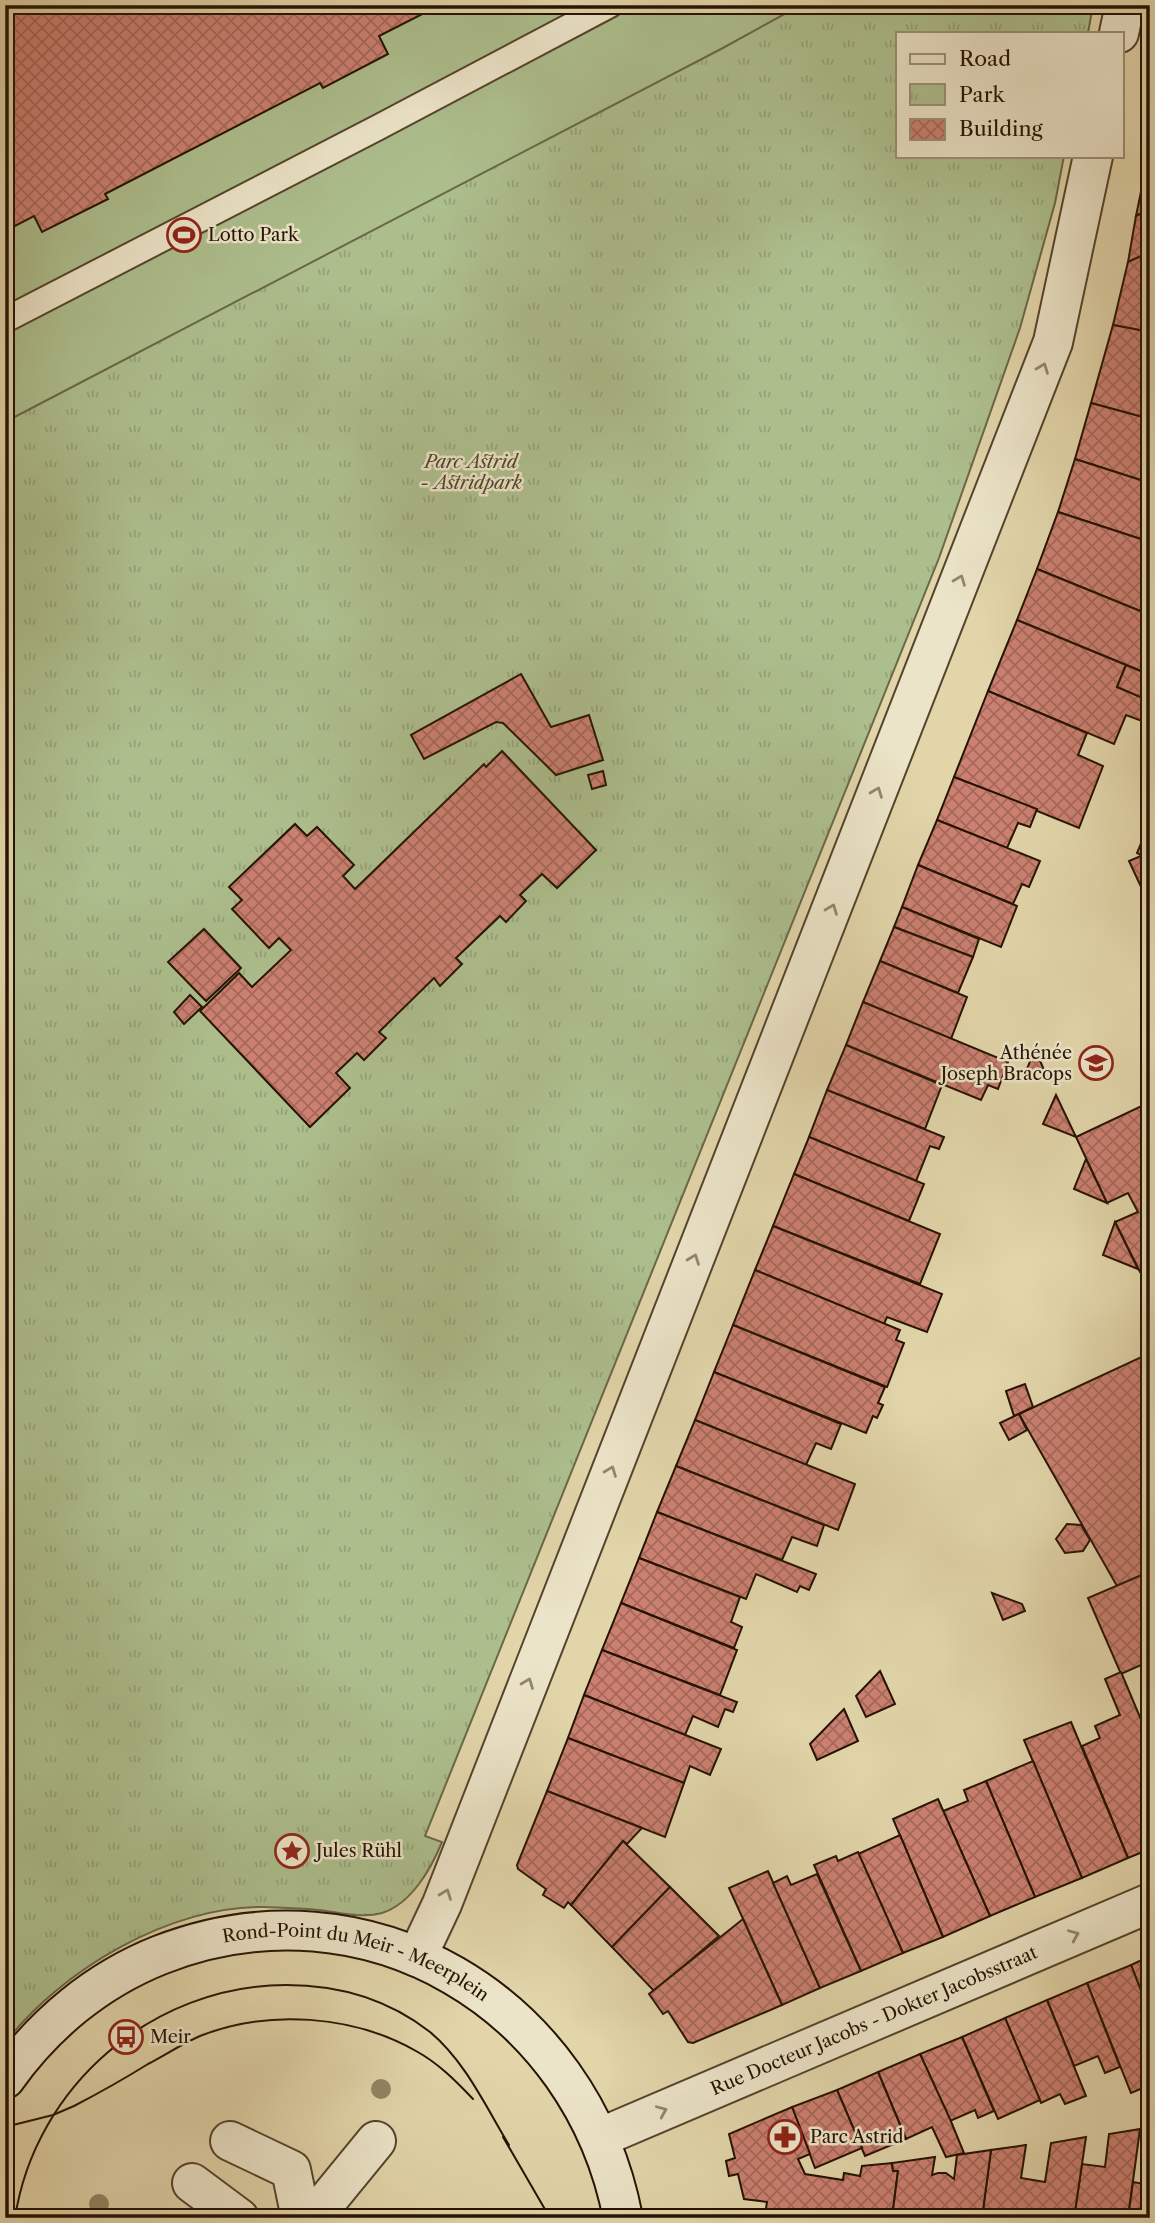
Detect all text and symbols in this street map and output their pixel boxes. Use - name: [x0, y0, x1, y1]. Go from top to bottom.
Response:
- legend: [896, 32, 1124, 158]
- text: Road: [959, 46, 1011, 71]
- text: Park: [959, 82, 1005, 107]
- text: Building: [959, 116, 1044, 141]
- sports icon: Lotto Park: [165, 216, 203, 254]
- place label: Lotto Park: [208, 224, 300, 246]
- one-way arrow: [1035, 363, 1049, 375]
- park label: Parc Astrid - Astridpark: [420, 451, 523, 494]
- one-way arrow: [952, 574, 966, 586]
- one-way arrow: [869, 786, 883, 798]
- one-way arrow: [823, 904, 837, 916]
- place label: Athénée Joseph Bracops: [938, 1042, 1072, 1085]
- school or university icon: Athénée Joseph Bracops: [1077, 1044, 1115, 1082]
- one-way arrow: [686, 1253, 700, 1265]
- one-way arrow: [603, 1465, 617, 1477]
- one-way arrow: [520, 1677, 534, 1689]
- place icon: Jules Rühl: [273, 1832, 311, 1870]
- place label: Jules Rühl: [313, 1840, 402, 1862]
- one-way arrow: [437, 1889, 451, 1901]
- street label: Rond-Point du Meir - Meerplein: [221, 1920, 493, 2006]
- one-way arrow: [1067, 1929, 1080, 1943]
- street label: Rue Docteur Jacobs - Dokter Jacobsstraat: [707, 1941, 1041, 2100]
- bus stop icon: Meir: [107, 2018, 145, 2056]
- place label: Meir: [150, 2026, 191, 2048]
- one-way arrow: [655, 2105, 667, 2119]
- pharmacy icon: Parc Astrid: [766, 2118, 804, 2156]
- place label: Parc Astrid: [810, 2126, 903, 2148]

